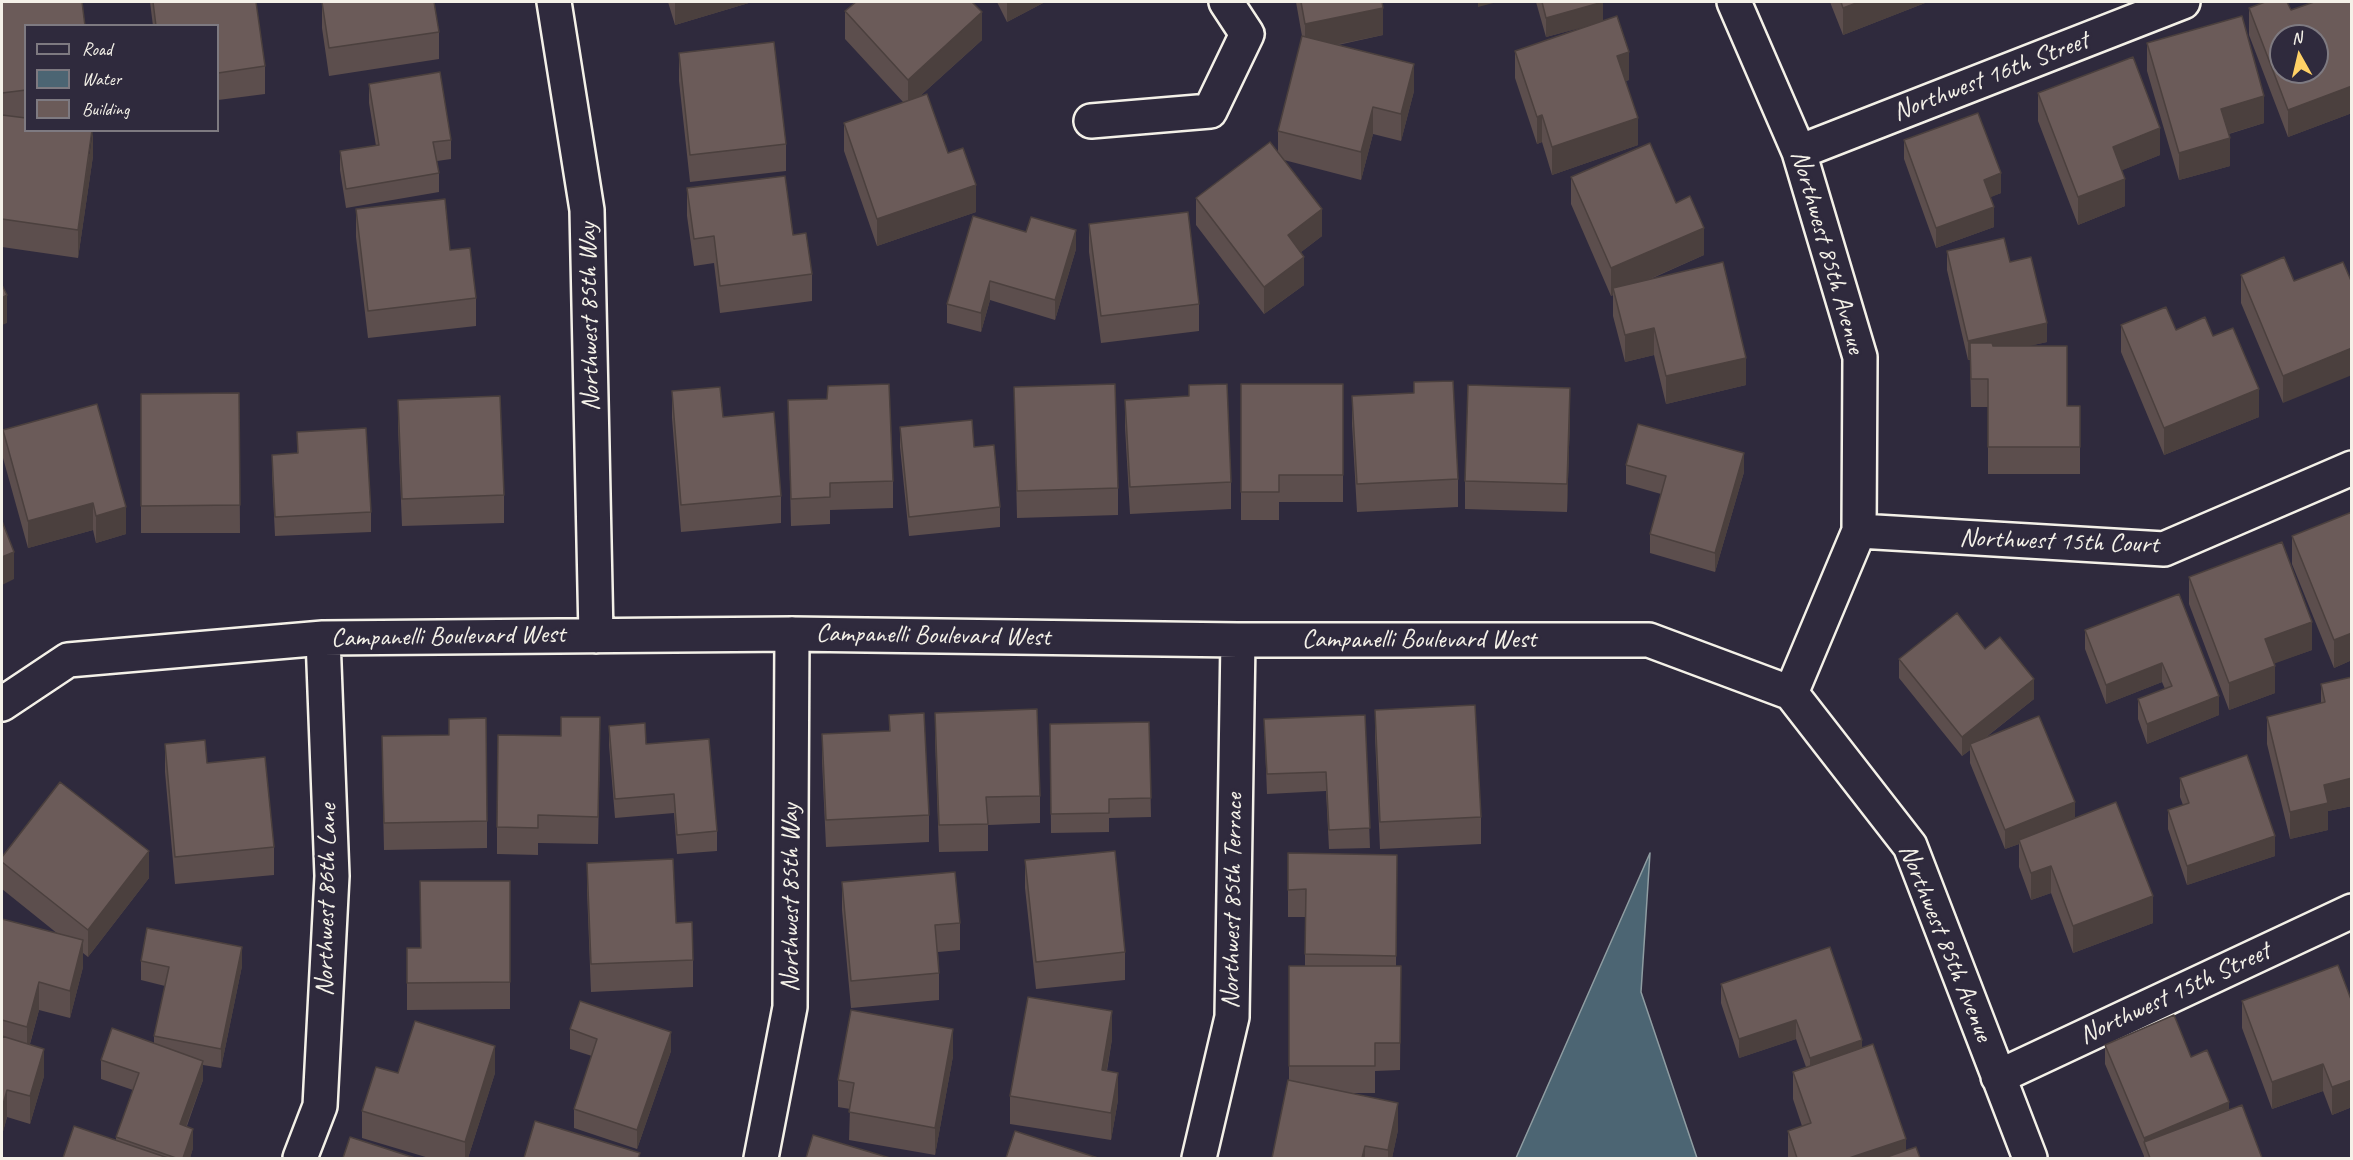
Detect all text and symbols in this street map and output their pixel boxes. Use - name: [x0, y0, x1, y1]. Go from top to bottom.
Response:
- legend: [24, 24, 219, 132]
- north arrow: [2269, 24, 2329, 84]
- street label: Northwest 16th Street: [1889, 25, 2093, 129]
- text: N: [2290, 28, 2303, 49]
- text: Road: [82, 38, 112, 60]
- text: Water: [82, 68, 121, 90]
- text: Building: [82, 98, 129, 120]
- street label: Northwest 85th Avenue: [1783, 147, 1871, 357]
- street label: Northwest 85th Way: [573, 222, 607, 412]
- street label: Northwest 15th Court: [1959, 523, 2159, 561]
- street label: Campanelli Boulevard West: [816, 618, 1050, 654]
- street label: Campanelli Boulevard West: [331, 619, 565, 655]
- street label: Campanelli Boulevard West: [1302, 624, 1536, 656]
- street label: Northwest 85th Terrace: [1216, 793, 1250, 1009]
- street label: Northwest 86th Lane: [310, 803, 344, 997]
- street label: Northwest 85th Way: [775, 804, 807, 992]
- street label: Northwest 85th Avenue: [1891, 840, 1999, 1046]
- street label: Northwest 15th Street: [2075, 936, 2275, 1052]

